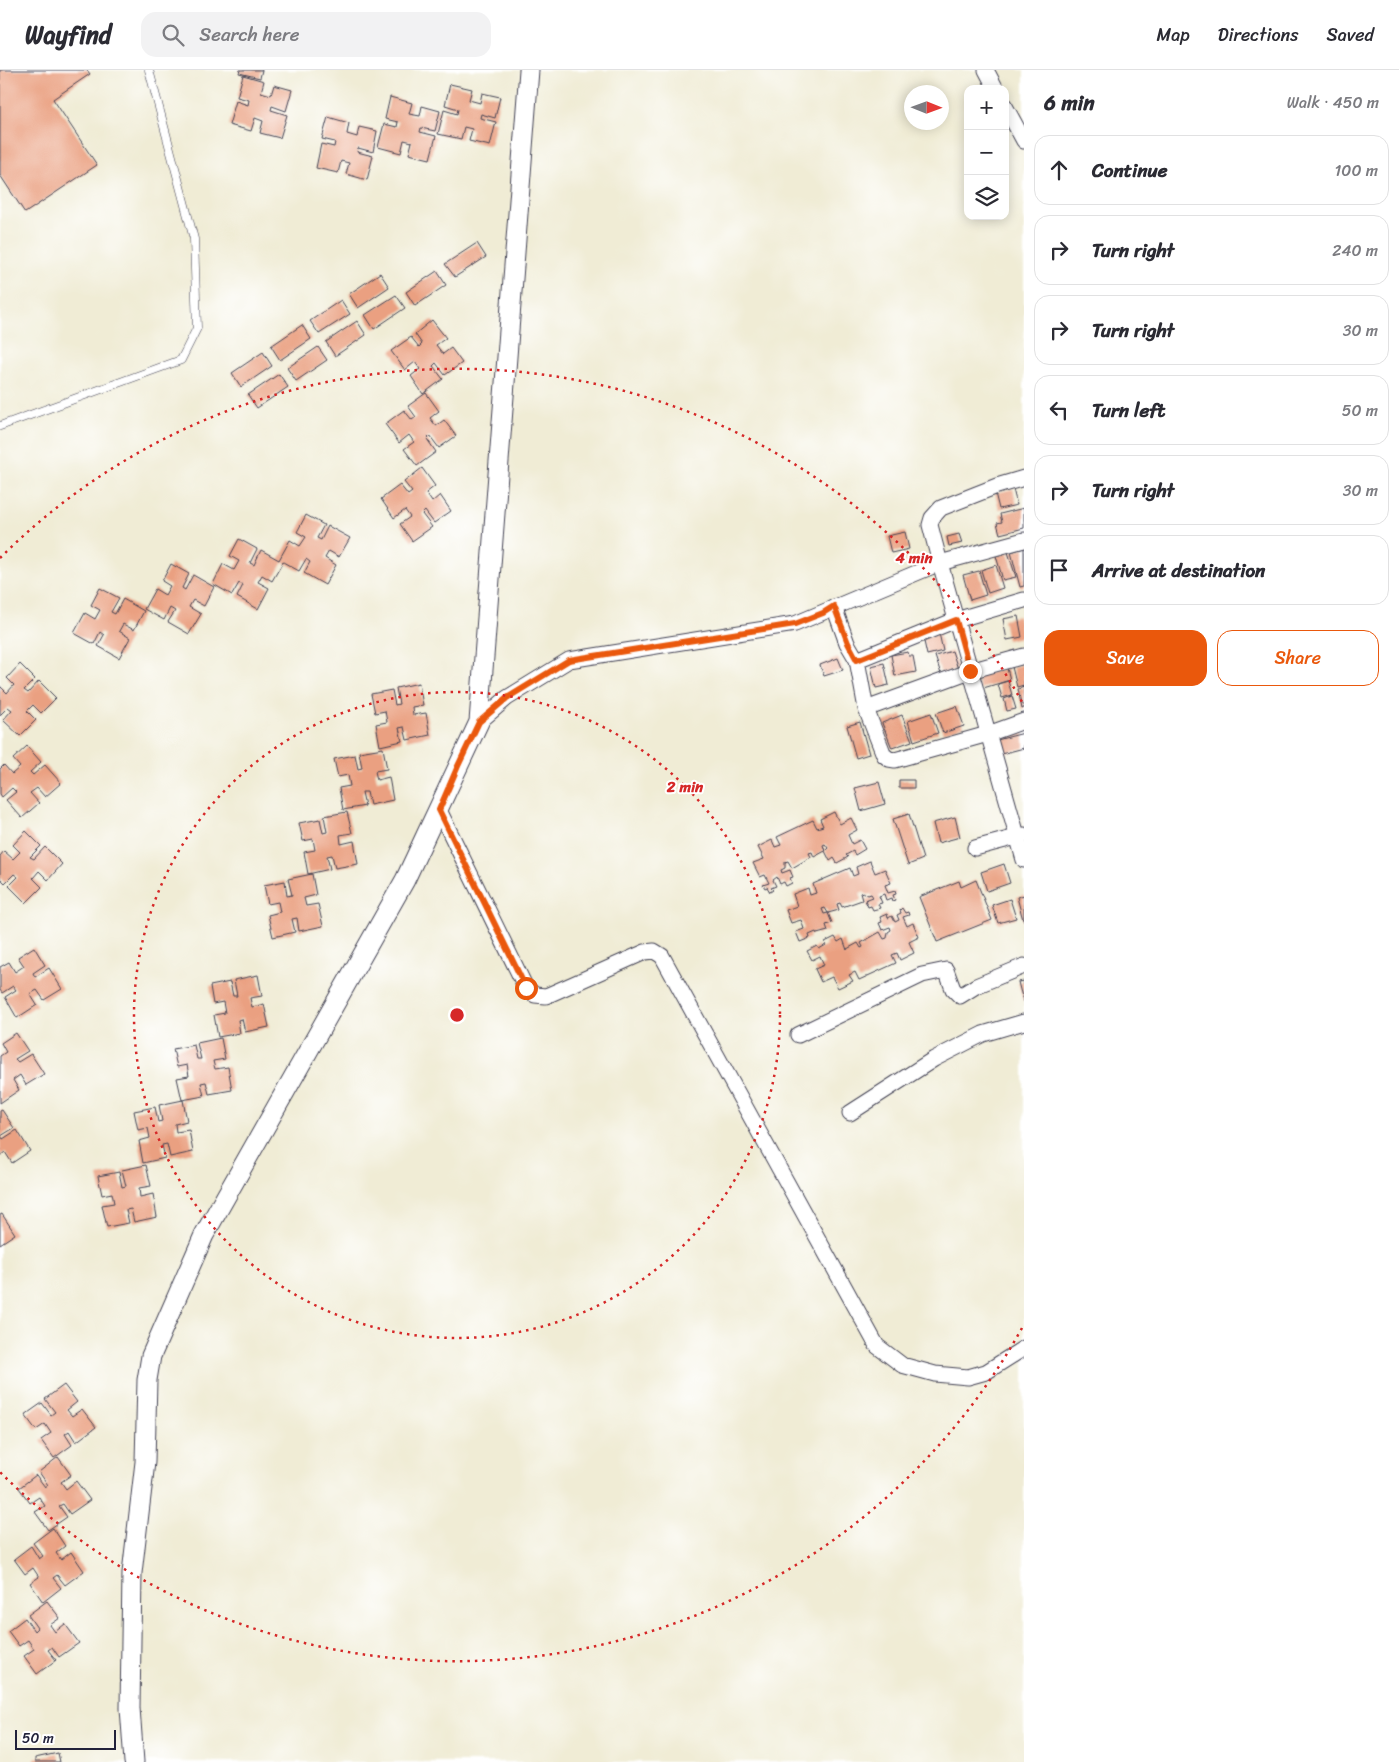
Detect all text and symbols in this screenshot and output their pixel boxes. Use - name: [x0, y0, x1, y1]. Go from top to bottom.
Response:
- search box: [141, 12, 491, 57]
- text: Wayfind: [25, 14, 111, 56]
- text: Search here: [199, 18, 299, 51]
- text: Map: [1157, 19, 1190, 51]
- text: Directions: [1218, 19, 1299, 51]
- text: Saved: [1327, 19, 1374, 51]
- icon: search: [159, 21, 187, 49]
- text: 6 min: [1044, 84, 1095, 122]
- north arrow: [904, 85, 949, 130]
- map controls: [964, 85, 1009, 220]
- button: +: [964, 85, 1009, 130]
- text: Walk · 450 m: [1287, 88, 1379, 117]
- button: −: [964, 130, 1009, 175]
- text: Continue: [1092, 154, 1168, 187]
- icon: ahead: [1045, 156, 1073, 184]
- text: 100 m: [1334, 156, 1378, 185]
- button: layers: [964, 175, 1009, 220]
- text: Turn right: [1092, 234, 1174, 267]
- icon: right: [1045, 236, 1073, 264]
- text: 240 m: [1332, 236, 1378, 265]
- text: Turn right: [1092, 314, 1174, 347]
- icon: right: [1045, 316, 1073, 344]
- text: 30 m: [1343, 316, 1378, 345]
- text: Turn left: [1092, 394, 1165, 427]
- icon: left: [1045, 396, 1073, 424]
- text: 50 m: [1342, 396, 1378, 425]
- text: Turn right: [1092, 474, 1174, 507]
- icon: right: [1045, 476, 1073, 504]
- text: 30 m: [1343, 476, 1378, 505]
- text: 4 min: [894, 545, 933, 571]
- text: Arrive at destination: [1092, 554, 1265, 587]
- icon: arrive: [1045, 556, 1073, 584]
- button: Save: [1044, 630, 1207, 686]
- button: Share: [1217, 630, 1379, 686]
- route end: [959, 660, 982, 683]
- text: 2 min: [666, 774, 704, 800]
- route start: [515, 977, 538, 1000]
- centre of rings: [448, 1006, 466, 1024]
- text: 50 m: [22, 1726, 54, 1751]
- scale bar: [15, 1727, 116, 1750]

